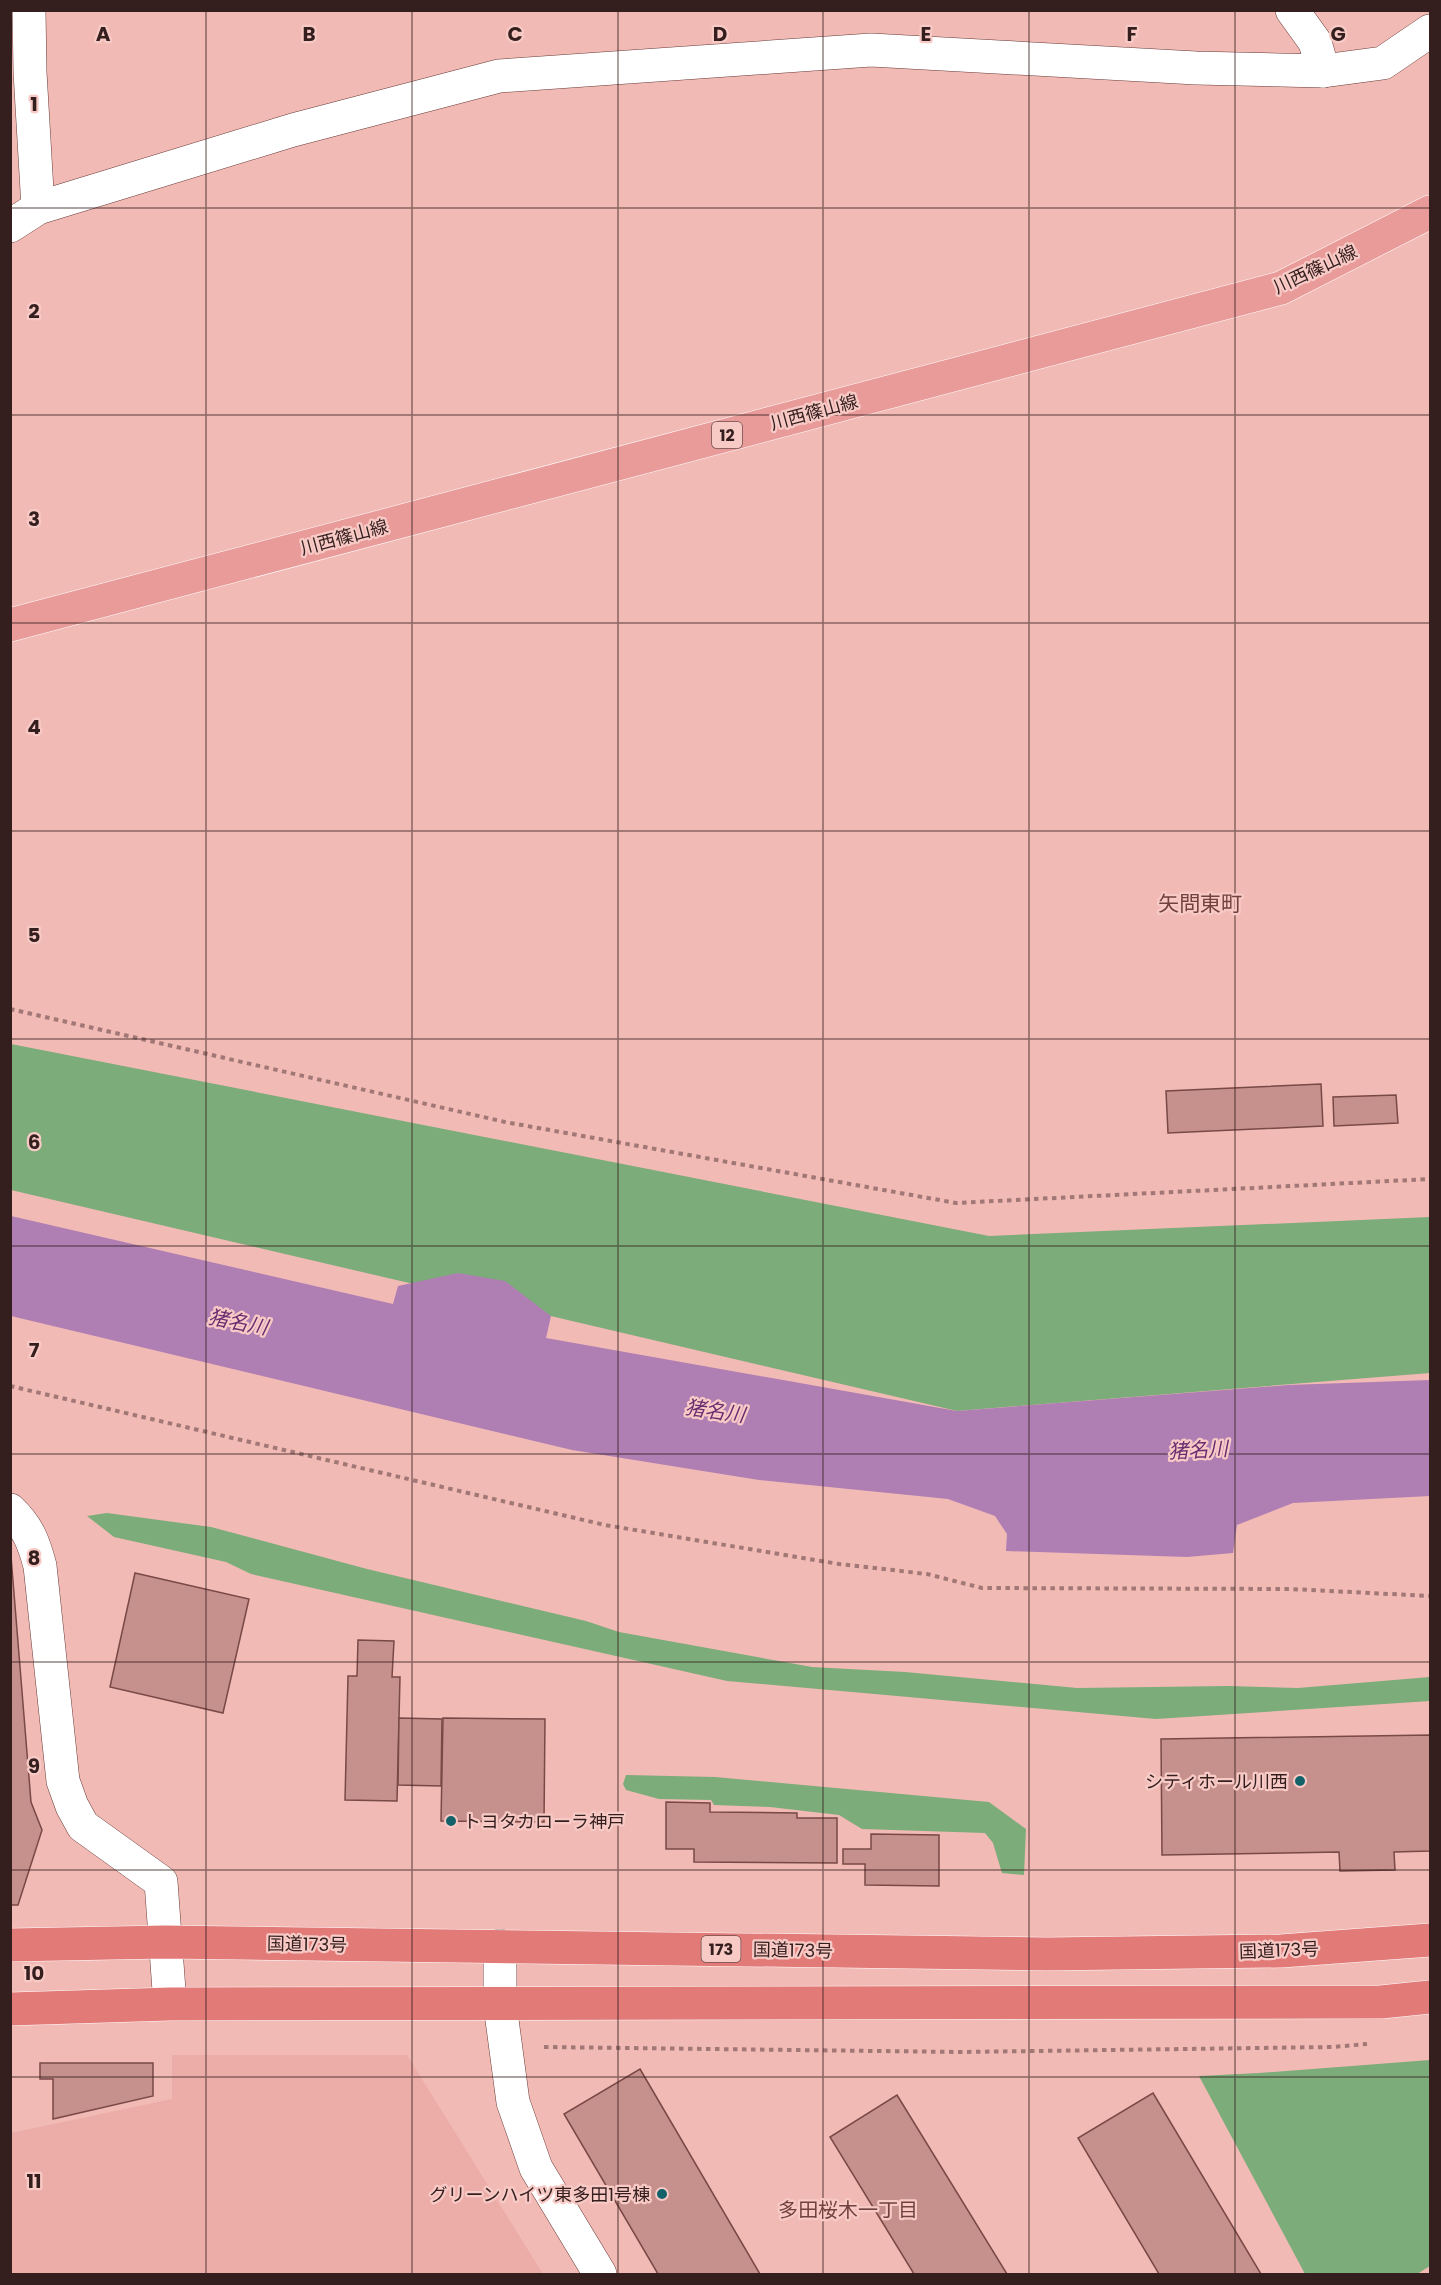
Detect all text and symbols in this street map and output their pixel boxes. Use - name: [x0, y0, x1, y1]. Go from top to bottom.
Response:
- text: A: [96, 20, 111, 48]
- text: B: [302, 20, 316, 48]
- text: C: [507, 20, 523, 48]
- text: D: [713, 20, 727, 48]
- text: E: [921, 20, 931, 48]
- text: F: [1127, 20, 1138, 48]
- text: G: [1330, 20, 1346, 48]
- text: 1: [30, 90, 38, 118]
- street label: 川西篠山線: [1269, 239, 1361, 299]
- text: 2: [28, 297, 40, 325]
- street label: 川西篠山線: [767, 388, 861, 436]
- road number: 12: [712, 422, 742, 448]
- text: 3: [28, 505, 40, 533]
- street label: 川西篠山線: [297, 513, 391, 561]
- text: 4: [27, 713, 41, 741]
- district label: 矢問東町: [1158, 889, 1242, 918]
- text: 5: [28, 921, 41, 949]
- text: 6: [28, 1128, 40, 1156]
- water label: 猪名川: [206, 1303, 272, 1342]
- text: 7: [29, 1336, 40, 1364]
- water label: 猪名川: [683, 1393, 749, 1429]
- water label: 猪名川: [1167, 1434, 1231, 1466]
- text: 8: [28, 1544, 40, 1572]
- text: 9: [28, 1752, 40, 1780]
- place label: シティホール川西: [1145, 1769, 1288, 1794]
- marker: シティホール川西: [1293, 1774, 1307, 1788]
- place label: トヨタカローラ神戸: [463, 1809, 625, 1834]
- marker: トヨタカローラ神戸: [444, 1814, 458, 1828]
- street label: 国道173号: [267, 1931, 347, 1957]
- road number: 173: [702, 1936, 740, 1962]
- street label: 国道173号: [1238, 1936, 1320, 1964]
- street label: 国道173号: [753, 1937, 833, 1963]
- text: 10: [24, 1959, 44, 1987]
- text: 11: [26, 2167, 42, 2195]
- place label: グリーンハイツ東多田1号棟: [430, 2182, 650, 2207]
- marker: グリーンハイツ東多田1号棟: [655, 2187, 669, 2201]
- district label: 多田桜木一丁目: [778, 2196, 918, 2224]

